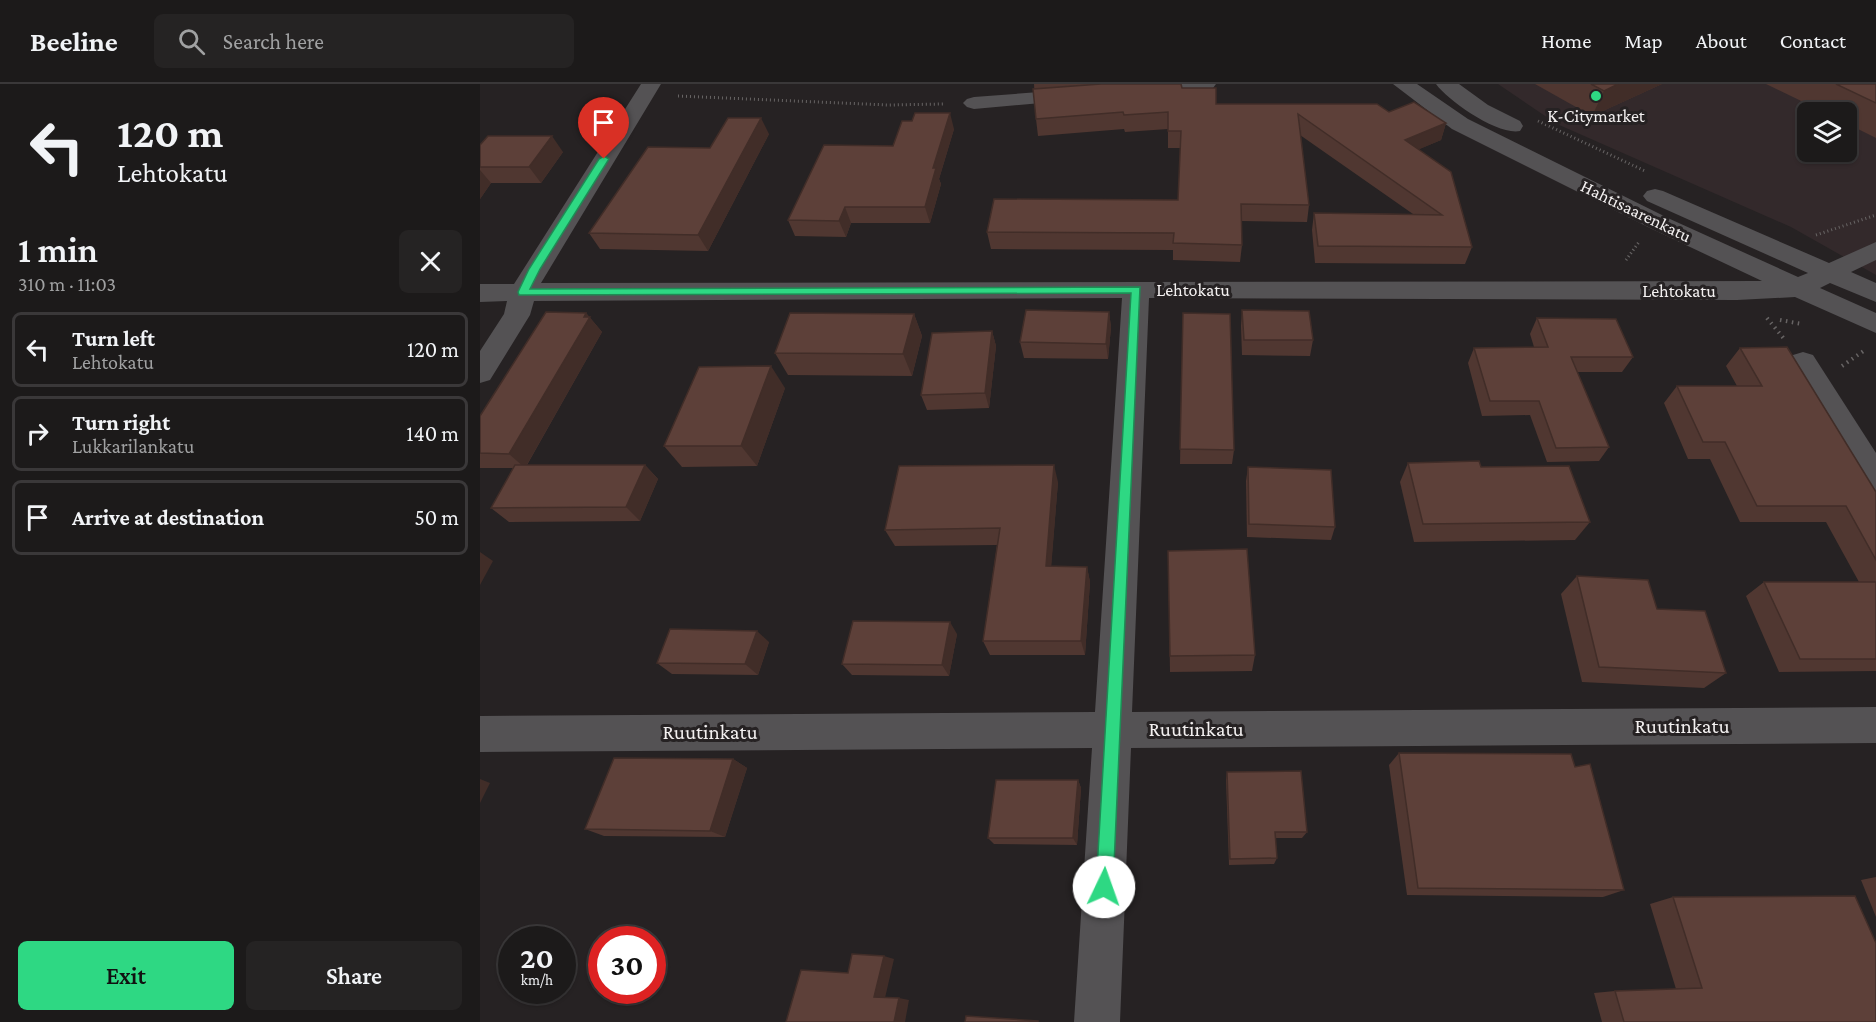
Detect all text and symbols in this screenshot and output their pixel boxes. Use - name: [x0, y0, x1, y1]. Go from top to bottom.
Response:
- search box: [154, 14, 574, 68]
- icon: search: [175, 25, 208, 58]
- text: Beeline: [30, 26, 118, 57]
- text: Search here: [223, 29, 324, 54]
- text: Home: [1541, 29, 1591, 53]
- text: Map: [1624, 29, 1663, 53]
- text: About: [1696, 29, 1747, 53]
- text: Contact: [1780, 29, 1846, 53]
- marker: K-Citymarket: [1589, 89, 1603, 103]
- pin: [578, 97, 629, 159]
- map controls: [1797, 102, 1857, 162]
- button: layers: [1797, 102, 1857, 162]
- icon: arrive: [587, 106, 620, 139]
- place label: K-Citymarket: [1547, 106, 1646, 126]
- icon: left: [18, 108, 96, 186]
- text: 120 m: [117, 109, 223, 156]
- text: Lehtokatu: [117, 158, 228, 188]
- street label: Hahtisaarenkatu: [1578, 176, 1695, 247]
- text: 1 min: [18, 230, 98, 270]
- button: close: [399, 230, 462, 293]
- text: 310 m · 11:03: [18, 273, 116, 295]
- street label: Lehtokatu: [1156, 280, 1230, 300]
- street label: Lehtokatu: [1642, 281, 1716, 301]
- text: Turn left: [72, 326, 155, 351]
- icon: left: [21, 333, 54, 366]
- text: 120 m: [407, 337, 459, 362]
- text: Lehtokatu: [72, 351, 154, 373]
- text: Turn right: [72, 410, 170, 435]
- icon: right: [21, 417, 54, 450]
- text: 140 m: [406, 421, 459, 446]
- text: Lukkarilankatu: [72, 435, 194, 457]
- icon: arrive: [21, 501, 54, 534]
- text: Arrive at destination: [72, 505, 264, 530]
- text: 50 m: [414, 505, 459, 530]
- street label: Ruutinkatu: [1634, 714, 1730, 738]
- street label: Ruutinkatu: [1148, 717, 1244, 741]
- street label: Ruutinkatu: [662, 720, 758, 744]
- position arrow: [1072, 855, 1136, 919]
- speed limit sign: 30: [588, 926, 666, 1004]
- button: Exit: [18, 941, 234, 1010]
- button: Share: [246, 941, 462, 1010]
- text: 20: [520, 941, 554, 974]
- text: km/h: [521, 972, 553, 988]

